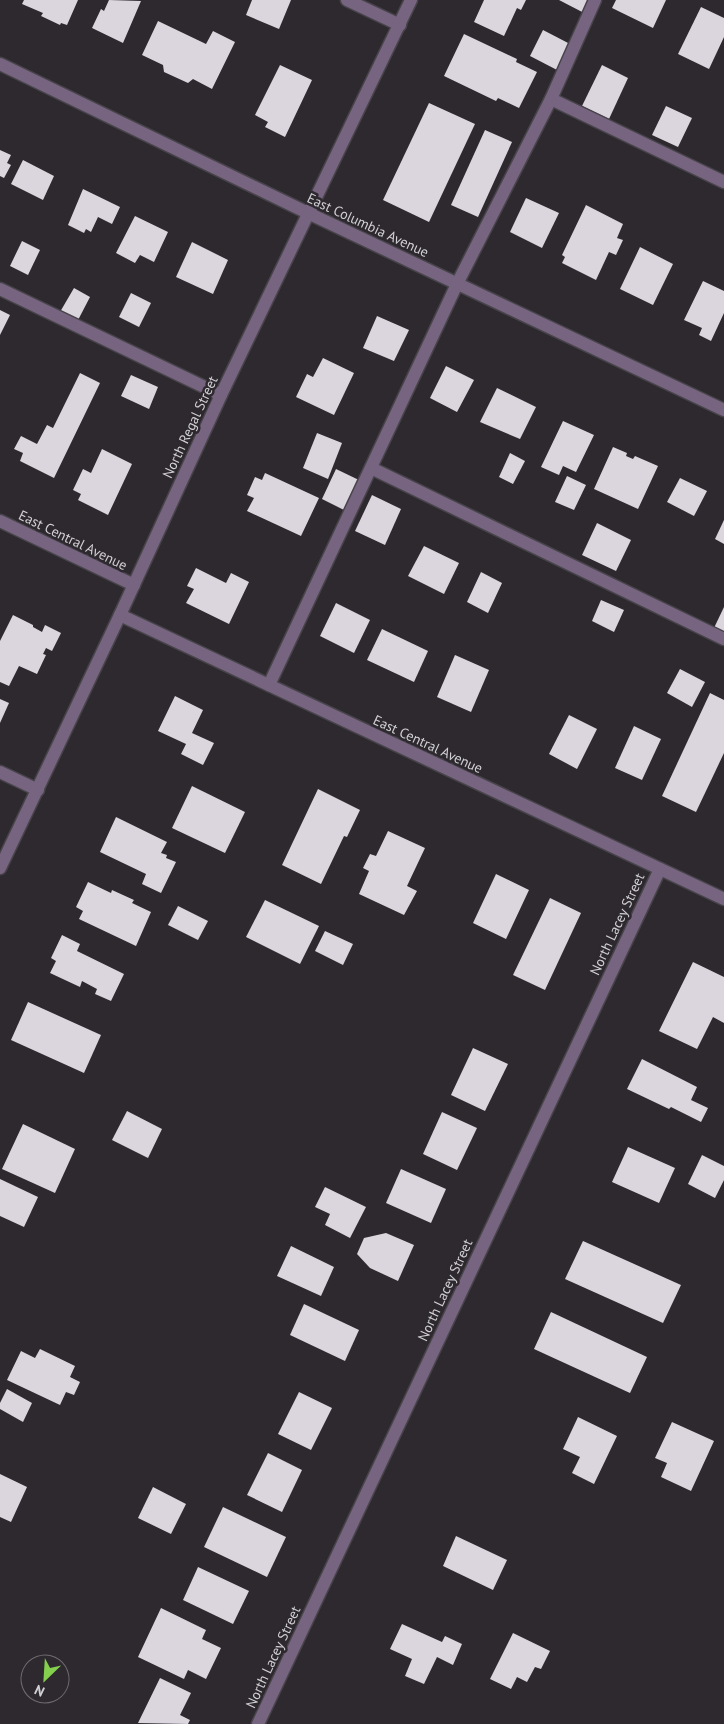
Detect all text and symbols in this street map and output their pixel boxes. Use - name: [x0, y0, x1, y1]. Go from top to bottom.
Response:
- street label: East Columbia Avenue: [304, 189, 432, 261]
- street label: North Regal Street: [158, 373, 222, 481]
- street label: East Central Avenue: [16, 506, 130, 574]
- street label: East Central Avenue: [370, 711, 486, 777]
- street label: North Lacey Street: [586, 870, 649, 978]
- street label: North Lacey Street: [414, 1236, 477, 1344]
- street label: North Lacey Street: [242, 1603, 305, 1711]
- north arrow: [20, 1654, 70, 1704]
- text: N: [32, 1681, 47, 1701]

